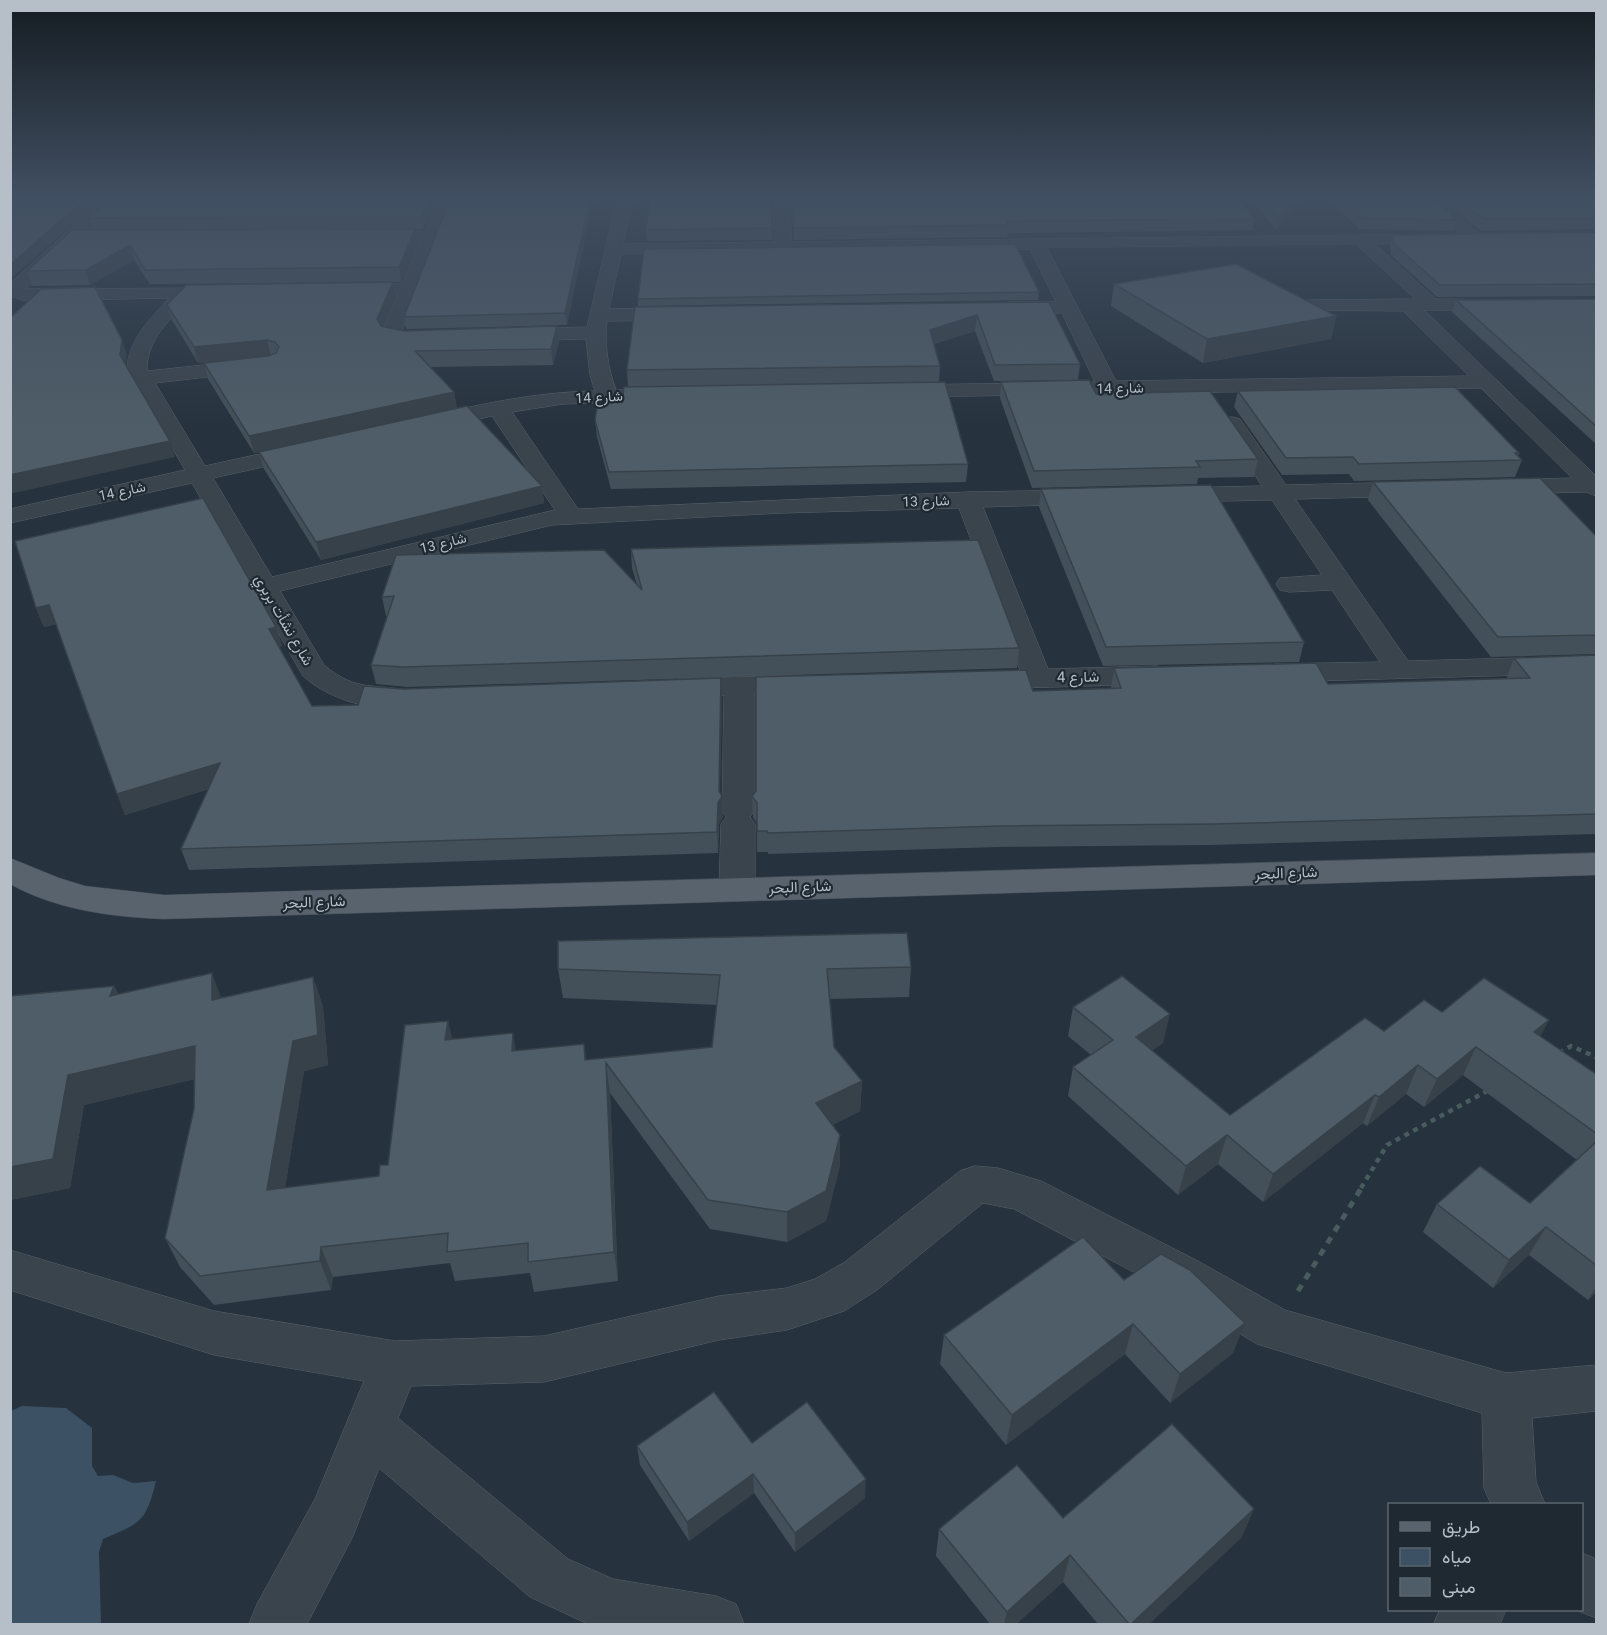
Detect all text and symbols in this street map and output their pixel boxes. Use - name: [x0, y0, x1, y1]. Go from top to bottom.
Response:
- street label: شارع 14: [1096, 380, 1144, 399]
- street label: شارع 14: [575, 388, 623, 409]
- street label: شارع 14: [97, 478, 147, 507]
- street label: شارع 13: [902, 492, 950, 513]
- street label: شارع 13: [418, 530, 469, 559]
- street label: شارع نشأت بربري: [247, 571, 317, 671]
- street label: شارع 4: [1057, 668, 1100, 688]
- street label: شارع البحر: [1253, 863, 1318, 885]
- street label: شارع البحر: [767, 877, 832, 899]
- street label: شارع البحر: [281, 892, 346, 914]
- legend: [1388, 1503, 1583, 1611]
- text: طريق: [1442, 1516, 1480, 1538]
- text: مياه: [1442, 1546, 1471, 1567]
- text: مبنى: [1442, 1576, 1476, 1598]

